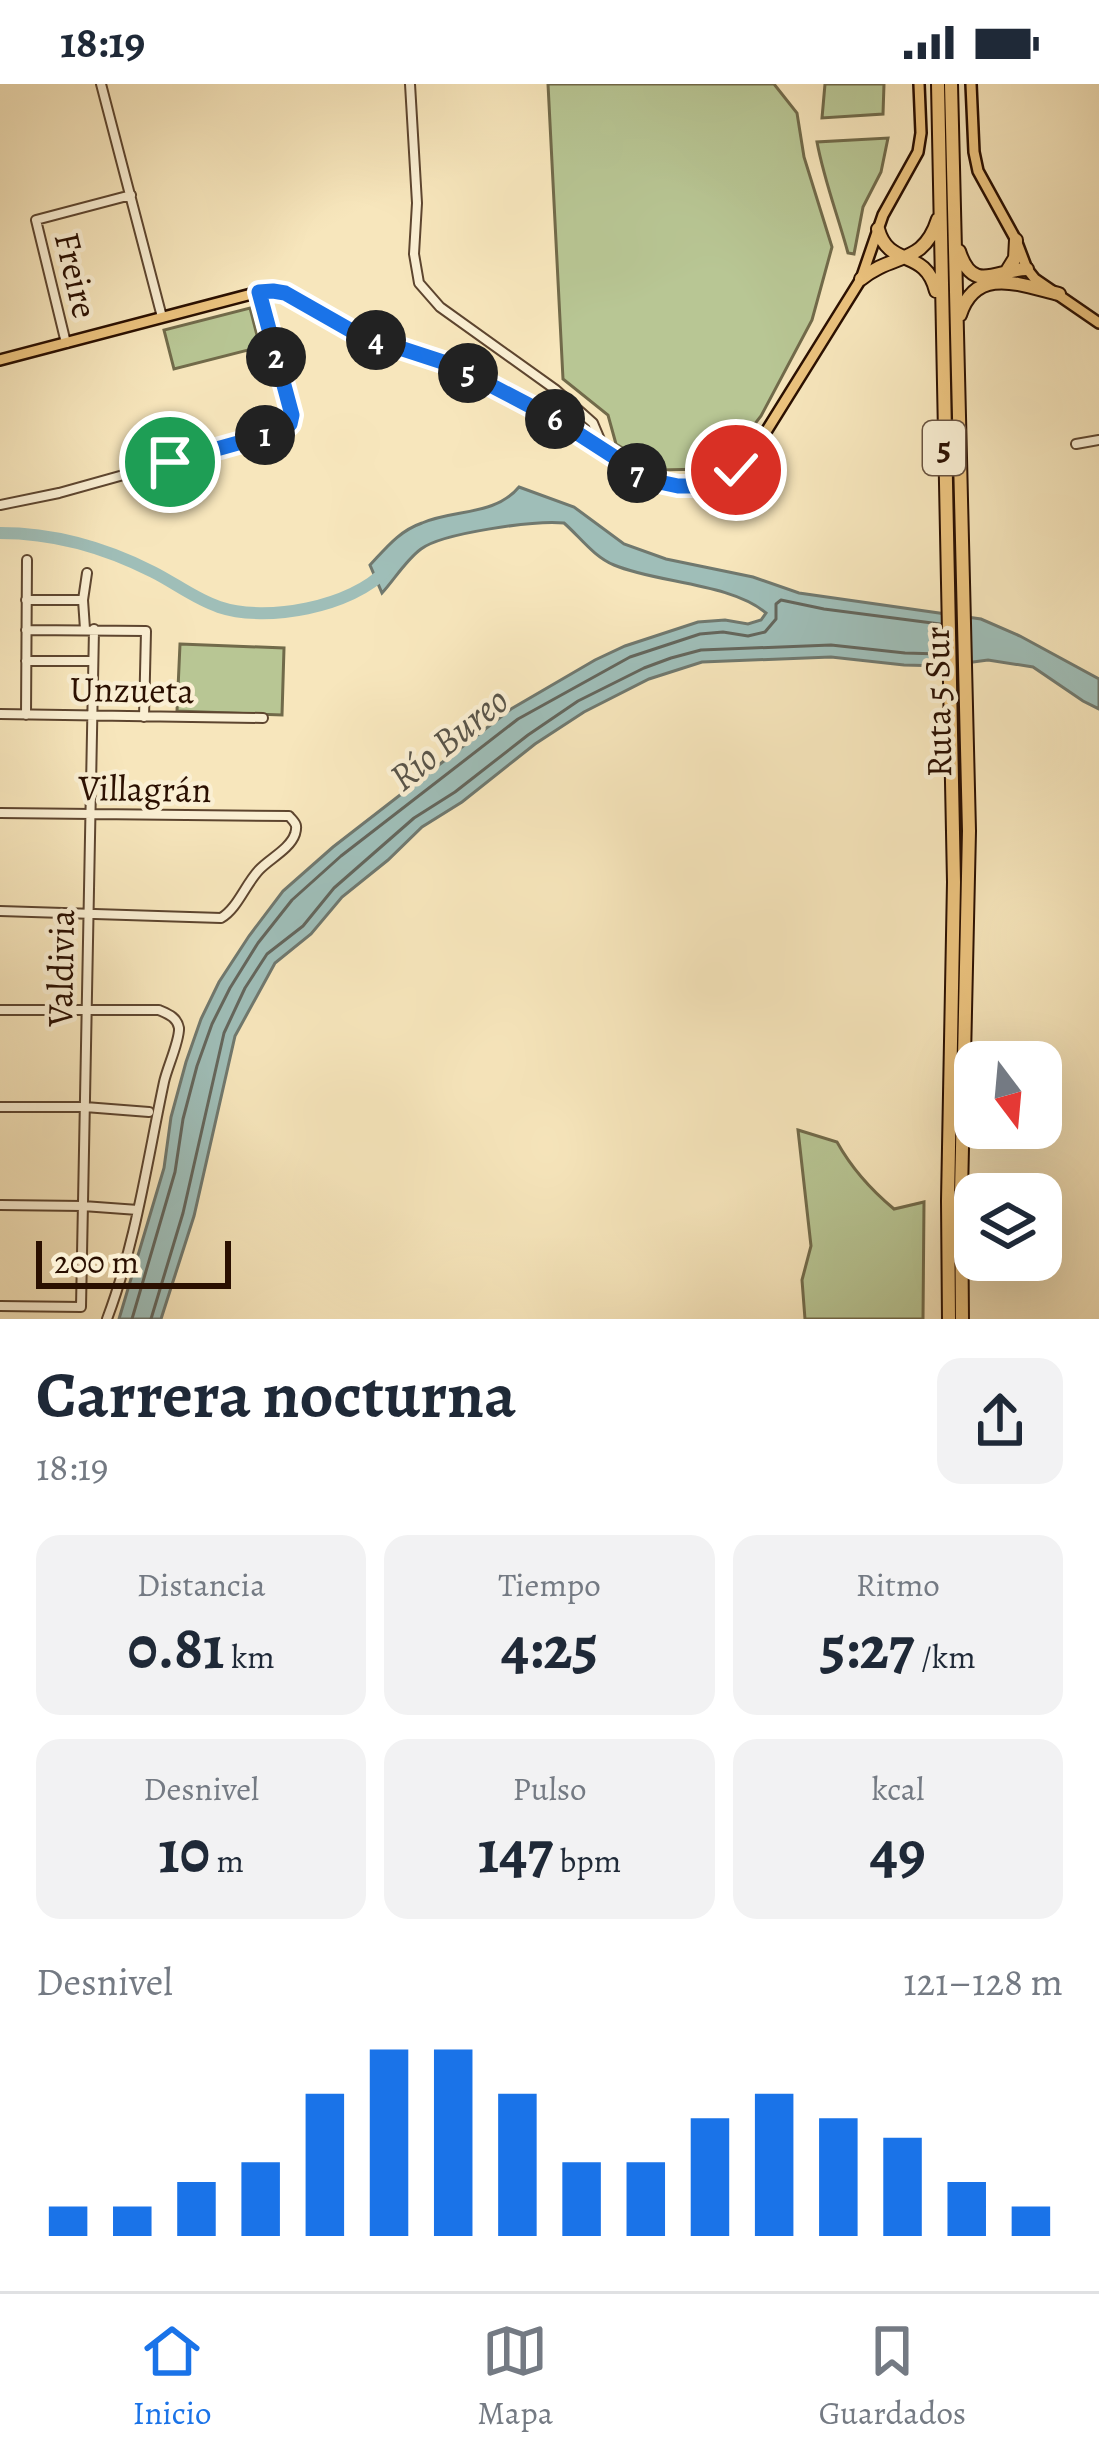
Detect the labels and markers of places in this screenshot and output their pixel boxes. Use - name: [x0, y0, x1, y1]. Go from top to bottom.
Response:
- pin: 4: [346, 310, 406, 370]
- pin: 2: [246, 327, 306, 387]
- pin: 5: [438, 343, 498, 403]
- pin: 6: [525, 389, 585, 449]
- pin: 1: [235, 405, 295, 465]
- pin: [119, 411, 221, 513]
- pin: [685, 419, 787, 521]
- pin: 7: [607, 443, 667, 503]

